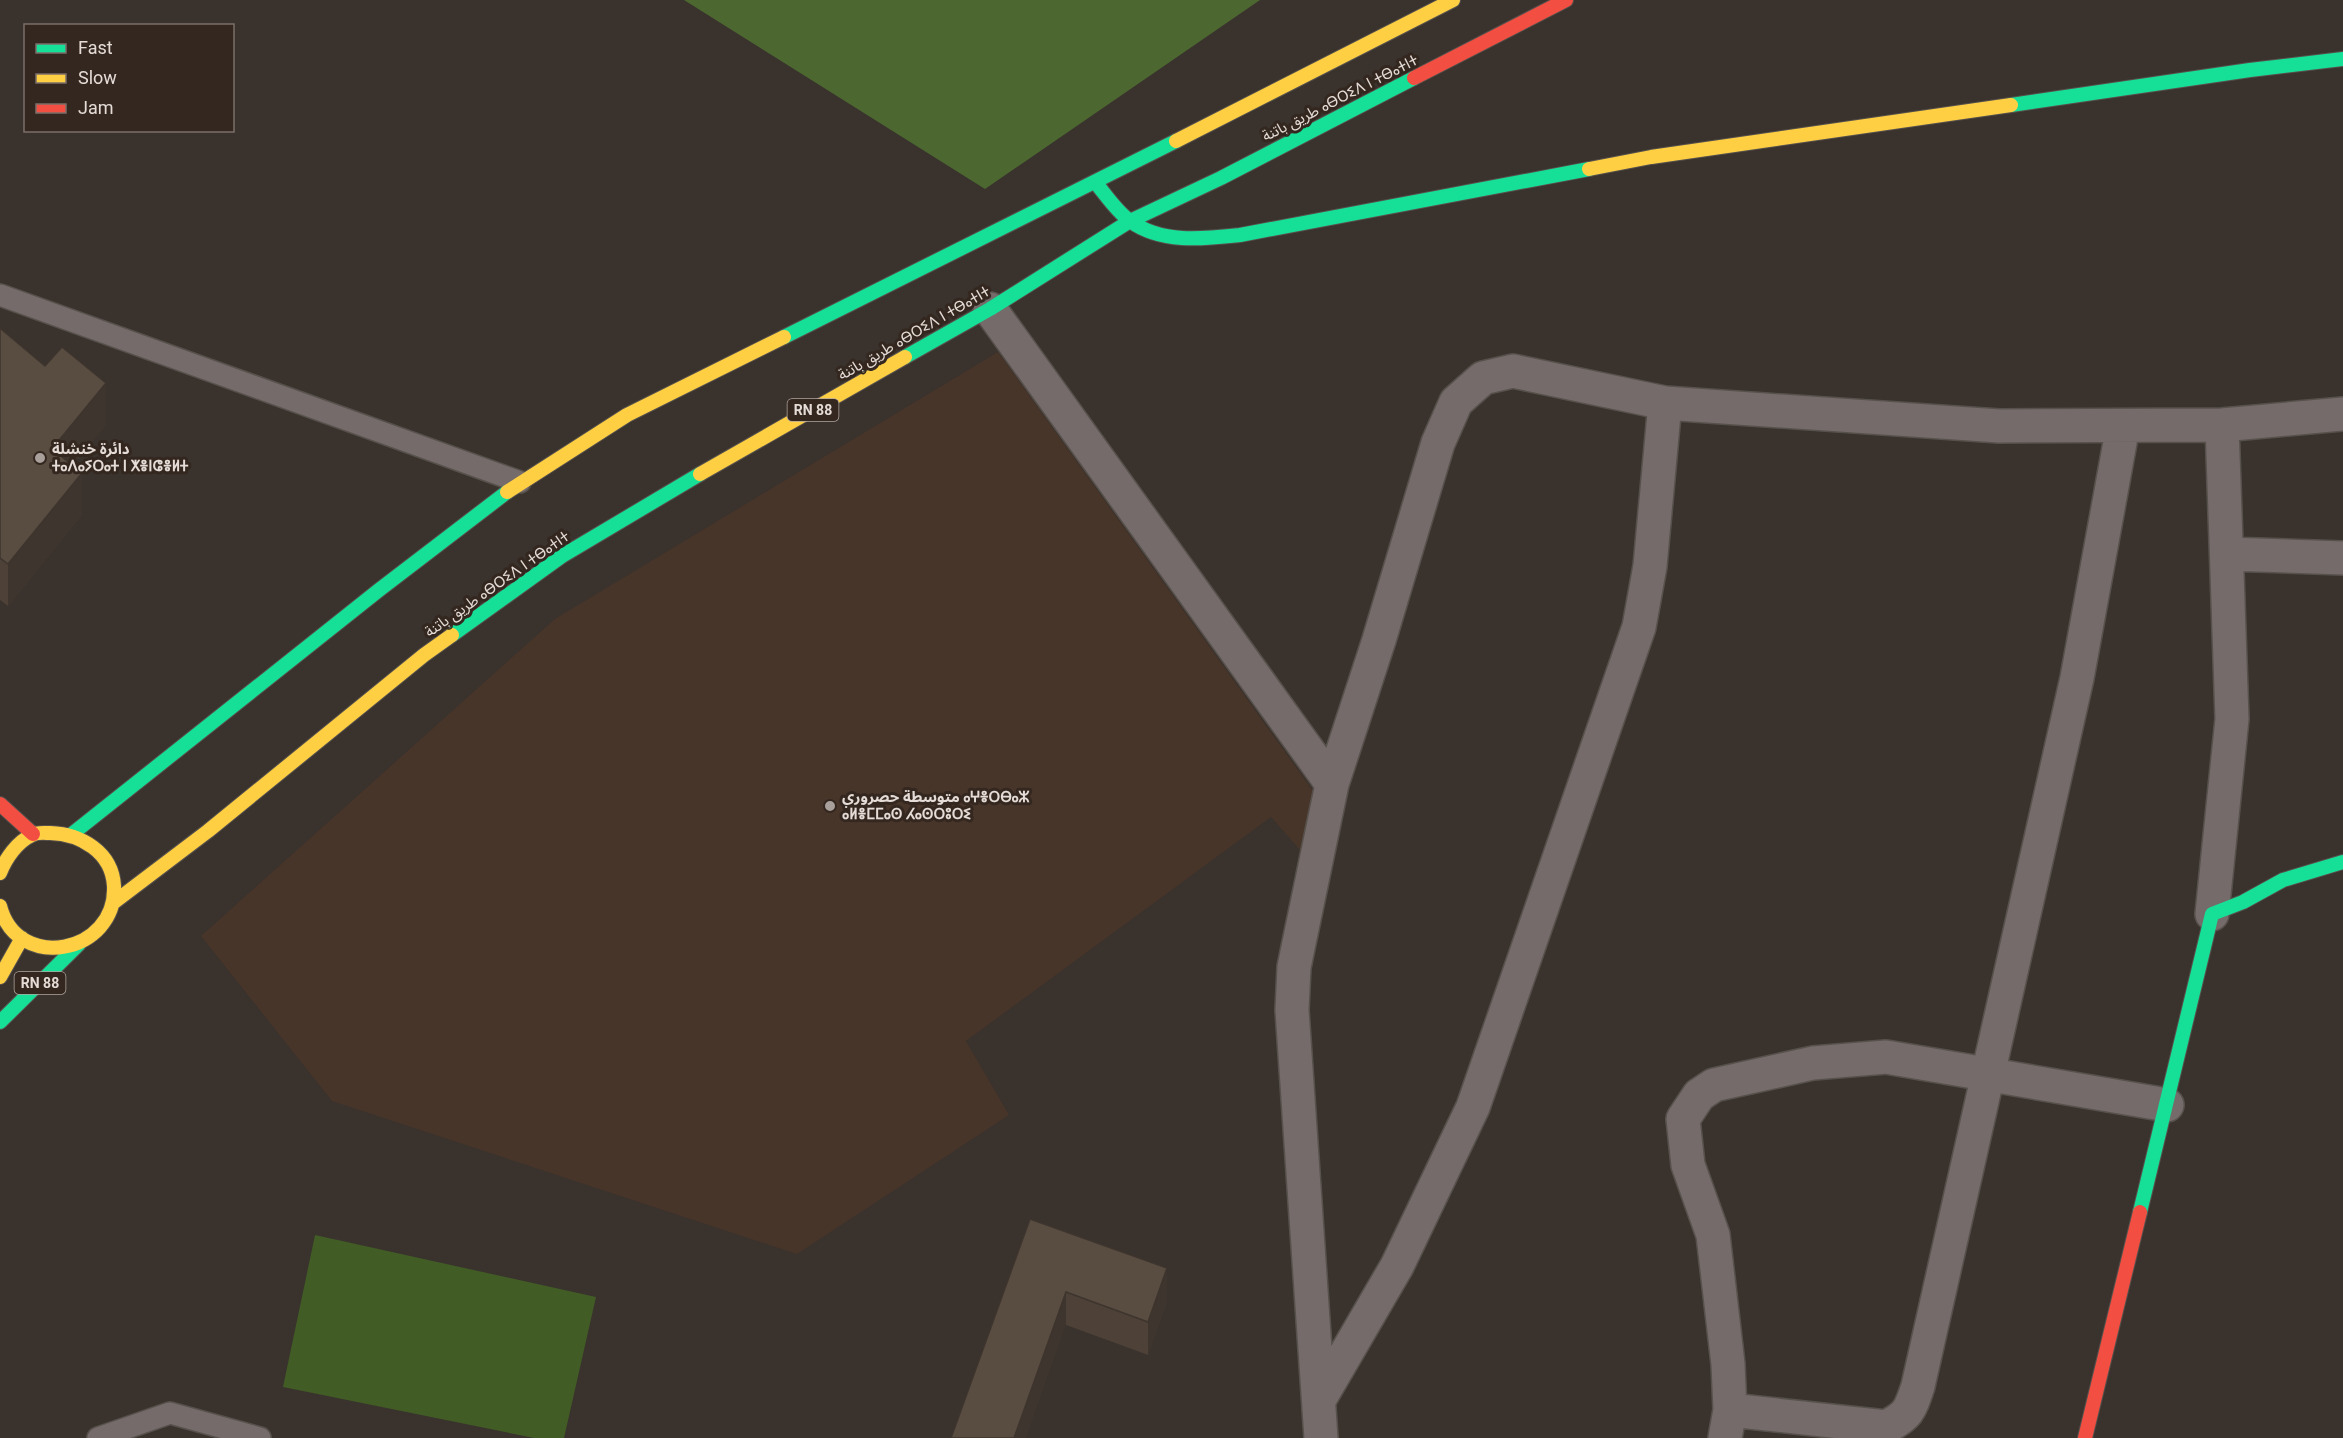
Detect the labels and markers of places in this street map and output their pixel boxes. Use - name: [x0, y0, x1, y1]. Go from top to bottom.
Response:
- place label: دائرة خنشلة ⵜⴰⴷⴰⵢⵔⴰⵜ ⵏ ⵅⴻⵏⵛⴻⵍⵜ: [52, 440, 189, 475]
- marker: دائرة خنشلة ⵜⴰⴷⴰⵢⵔⴰⵜ ⵏ ⵅⴻⵏⵛⴻⵍⵜ: [33, 451, 47, 465]
- place label: متوسطة حصروري ⴰⵖⴻⵔⴱⴰⵣ ⴰⵍⴻⵎⵎⴰⵙ ⵃⴰⵙⵔⵓⵔⵉ: [842, 788, 1030, 823]
- marker: متوسطة حصروري ⴰⵖⴻⵔⴱⴰⵣ ⴰⵍⴻⵎⵎⴰⵙ ⵃⴰⵙⵔⵓⵔⵉ: [823, 799, 837, 813]

